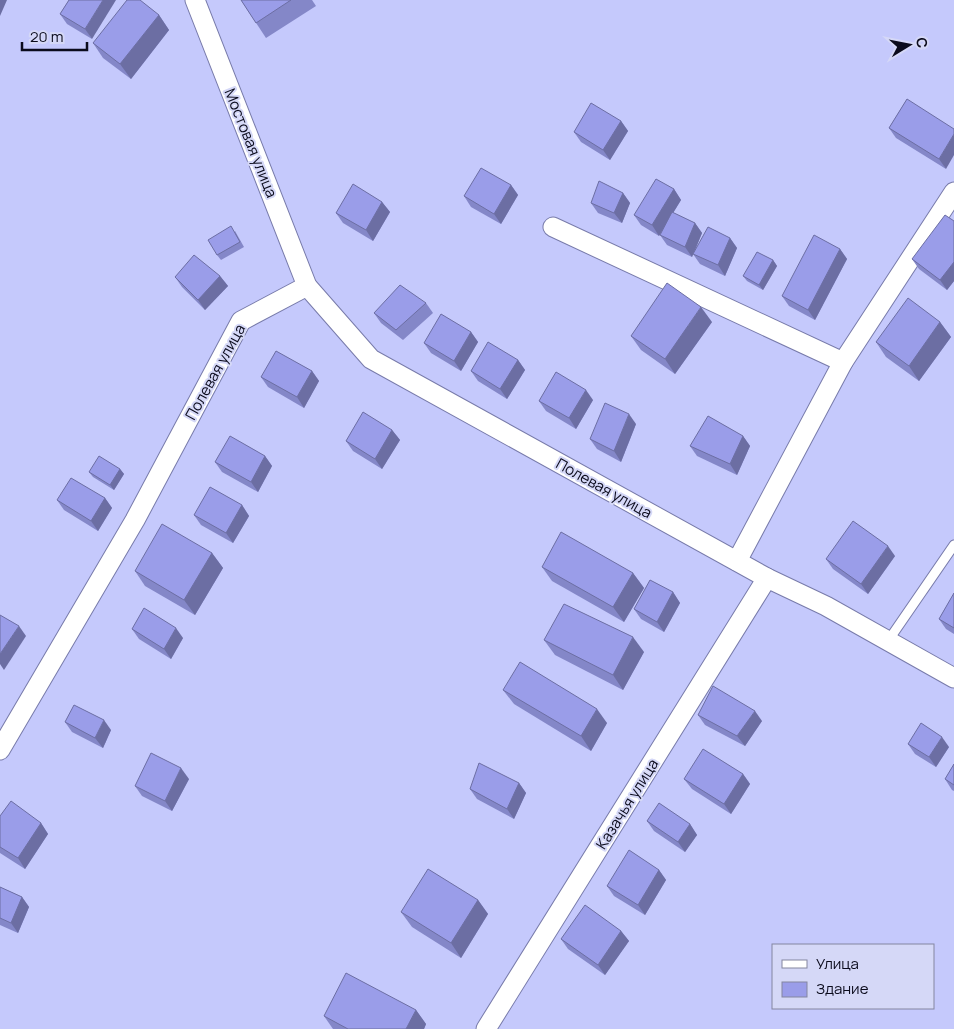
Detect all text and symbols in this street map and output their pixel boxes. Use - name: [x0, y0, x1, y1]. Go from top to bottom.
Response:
- scale bar: [22, 20, 88, 52]
- north arrow: [884, 20, 934, 70]
- text: 20 m: [30, 26, 63, 47]
- text: С: [912, 36, 933, 49]
- street label: Мостовая улица: [220, 85, 282, 201]
- street label: Полевая улица: [180, 320, 250, 424]
- street label: Полевая улица: [552, 453, 656, 523]
- street label: Казачья улица: [591, 755, 663, 853]
- legend: [772, 944, 934, 1009]
- text: Улица: [816, 953, 859, 974]
- text: Здание: [816, 978, 869, 999]

